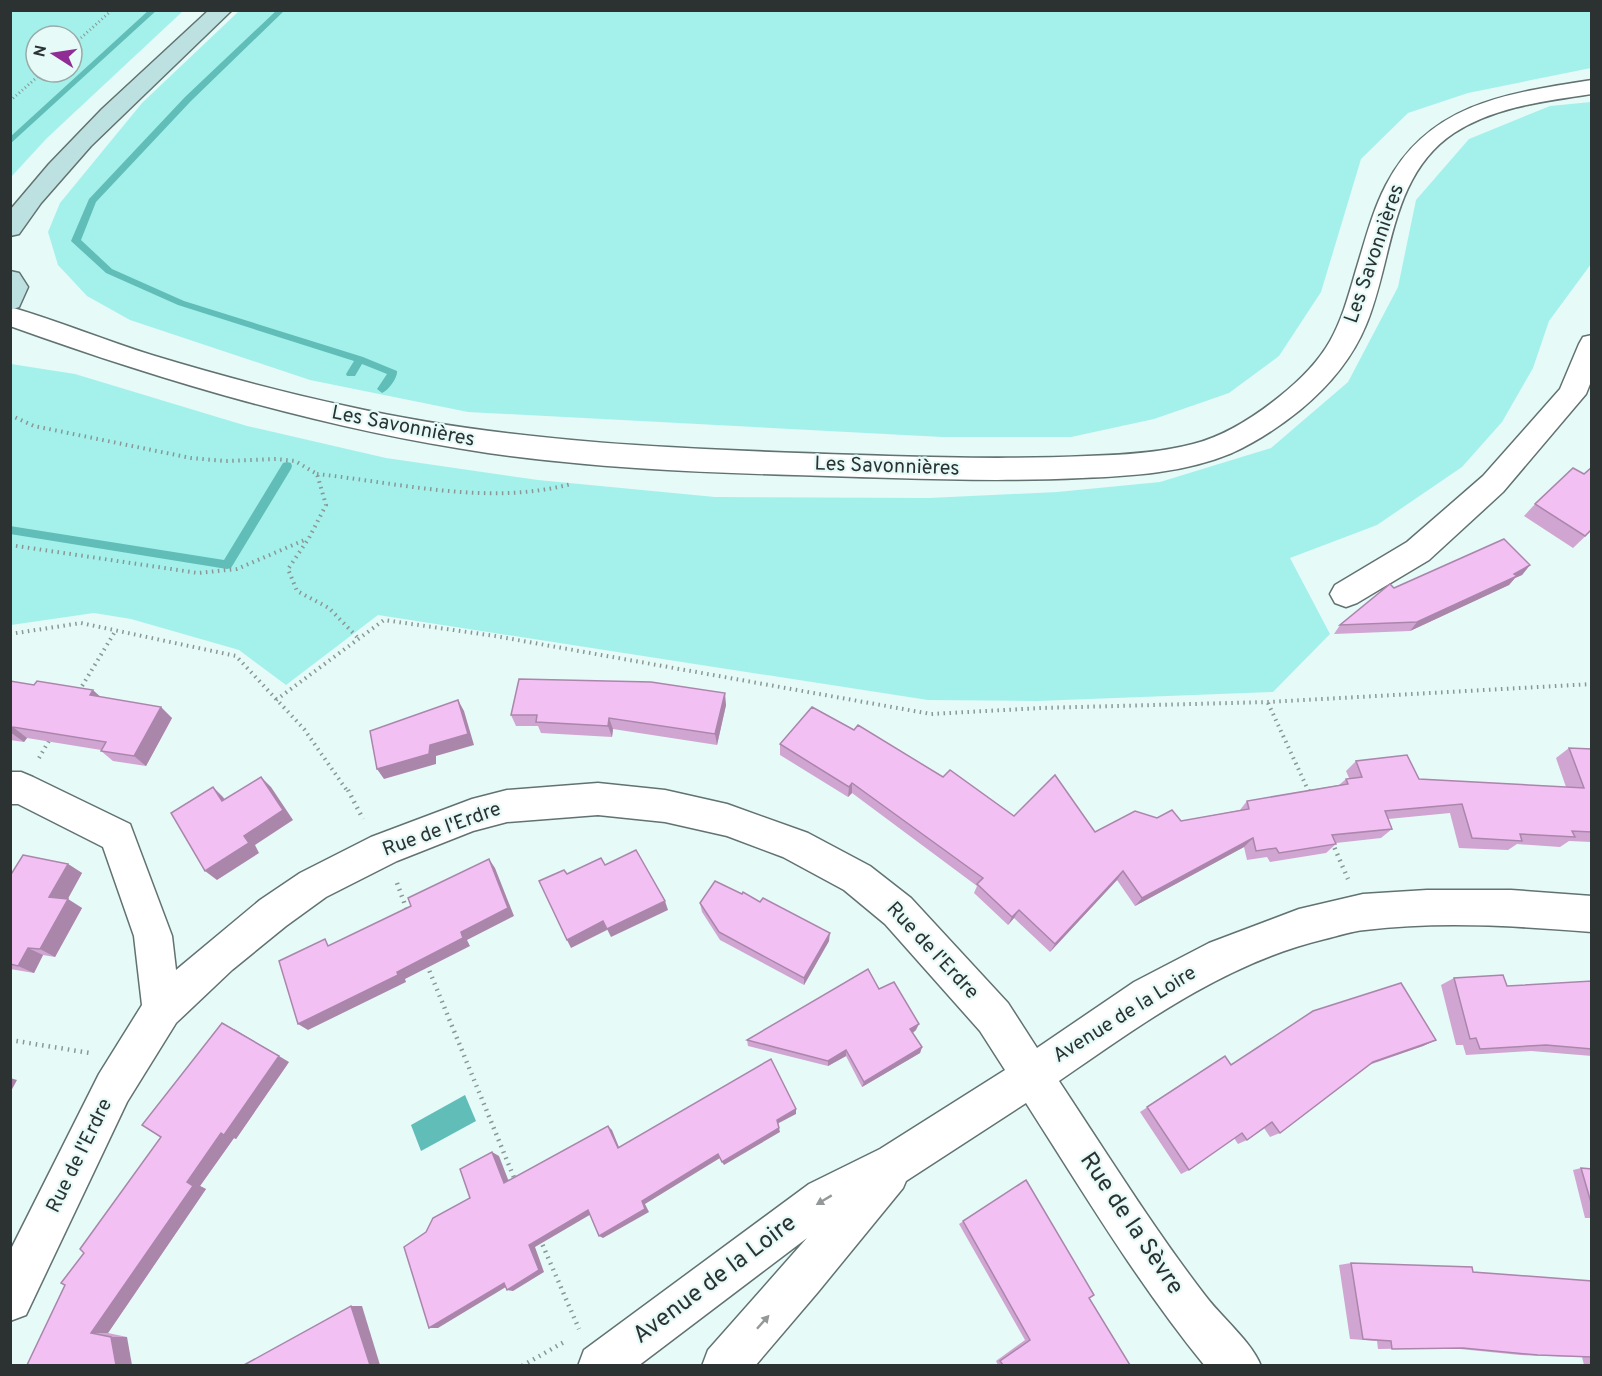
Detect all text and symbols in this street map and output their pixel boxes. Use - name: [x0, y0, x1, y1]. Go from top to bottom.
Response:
- north arrow: [24, 24, 84, 84]
- text: N: [30, 44, 52, 59]
- street label: Les Savonnières: [1339, 181, 1411, 327]
- street label: Les Savonnières: [329, 400, 477, 454]
- street label: Les Savonnières: [814, 451, 960, 483]
- street label: Rue de l'Erdre: [379, 797, 505, 863]
- street label: Rue de l'Erdre: [880, 897, 984, 1005]
- street label: Avenue de la Loire: [1048, 960, 1202, 1070]
- street label: Rue de l'Erdre: [41, 1094, 119, 1218]
- street label: Rue de la Sèvre: [1072, 1147, 1190, 1301]
- one-way arrow: [816, 1194, 832, 1205]
- street label: Avenue de la Loire: [627, 1209, 803, 1351]
- one-way arrow: [756, 1315, 769, 1330]

